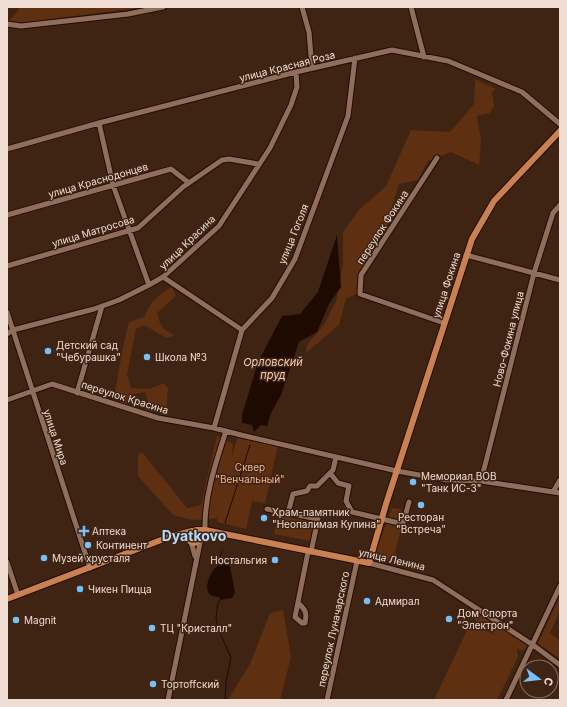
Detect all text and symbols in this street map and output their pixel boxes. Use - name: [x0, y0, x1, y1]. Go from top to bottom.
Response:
- street label: улица Красная Роза: [238, 48, 336, 84]
- street label: улица Краснодонцев: [47, 160, 150, 200]
- street label: переулок Фокина: [354, 188, 410, 266]
- street label: улица Гоголя: [276, 202, 310, 266]
- street label: улица Красина: [157, 212, 217, 272]
- street label: улица Матросова: [50, 213, 136, 249]
- street label: улица Фокина: [430, 251, 462, 319]
- street label: Ново-Фокина улица: [490, 290, 526, 388]
- place label: Детский сад "Чебурашка": [56, 339, 121, 363]
- marker: Детский сад "Чебурашка": [43, 346, 53, 356]
- place label: Школа №3: [155, 351, 207, 363]
- marker: Школа №3: [142, 352, 152, 362]
- water label: Орловский пруд: [243, 355, 303, 382]
- street label: переулок Красина: [80, 378, 170, 416]
- street label: улица Мира: [41, 408, 71, 466]
- park label: Сквер "Венчальный": [215, 461, 285, 485]
- place label: Мемориал ВОВ "Танк ИС-3": [421, 470, 497, 494]
- marker: Мемориал ВОВ "Танк ИС-3": [408, 477, 418, 487]
- marker: Ресторан "Встреча": [416, 500, 426, 510]
- place label: Храм-памятник "Неопалимая Купина": [272, 506, 381, 530]
- place label: Ресторан "Встреча": [396, 511, 446, 535]
- marker: Храм-памятник "Неопалимая Купина": [259, 513, 269, 523]
- place label: Аптека: [92, 525, 126, 537]
- marker: Аптека: [79, 526, 89, 536]
- district label: Dyatkovo: [162, 527, 227, 544]
- place label: Континент: [96, 539, 148, 551]
- marker: Континент: [83, 540, 93, 550]
- street label: улица Ленина: [358, 546, 426, 572]
- place label: Музей хрусталя: [52, 552, 130, 564]
- marker: Музей хрусталя: [39, 553, 49, 563]
- place label: Ностальгия: [210, 554, 267, 566]
- marker: Ностальгия: [270, 555, 280, 565]
- street label: переулок Луначарского: [315, 570, 351, 688]
- place label: Чикен Пицца: [88, 583, 152, 595]
- marker: Чикен Пицца: [75, 584, 85, 594]
- place label: Адмирал: [375, 595, 419, 607]
- marker: Адмирал: [362, 596, 372, 606]
- place label: Дом Спорта "Электрон": [457, 607, 517, 631]
- place label: Magnit: [24, 614, 57, 626]
- marker: Дом Спорта "Электрон": [444, 614, 454, 624]
- marker: Magnit: [11, 615, 21, 625]
- place label: ТЦ "Кристалл": [160, 622, 232, 634]
- marker: ТЦ "Кристалл": [147, 623, 157, 633]
- north arrow: [519, 659, 559, 699]
- text: С: [541, 676, 556, 687]
- place label: Тортоffский: [161, 678, 219, 690]
- marker: Тортоffский: [148, 679, 158, 689]

